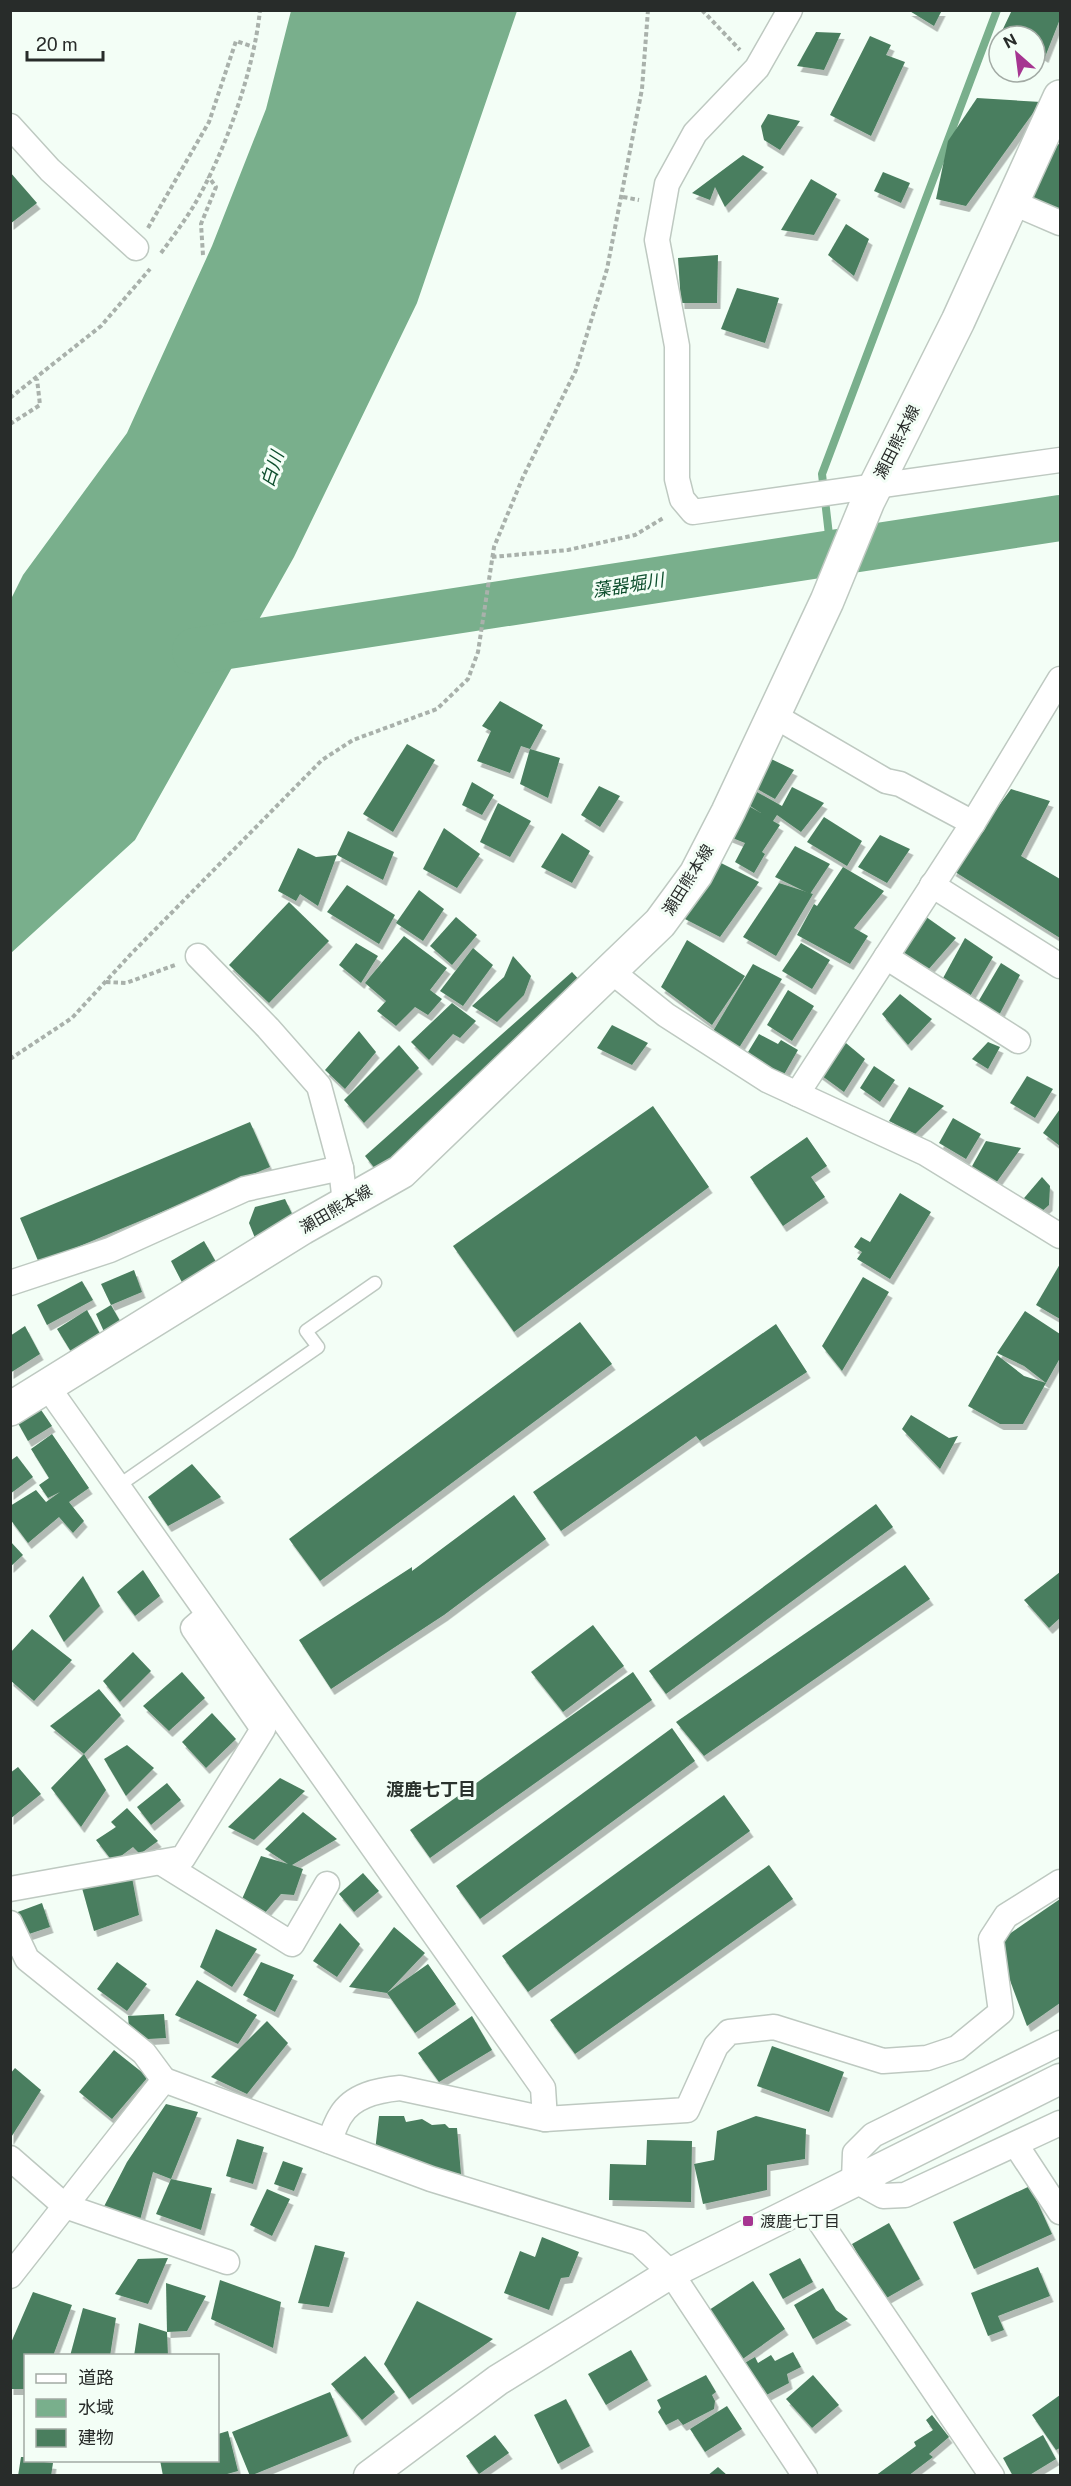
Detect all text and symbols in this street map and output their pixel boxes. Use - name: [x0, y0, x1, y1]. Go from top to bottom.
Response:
- scale bar: [27, 24, 104, 62]
- north arrow: [987, 24, 1047, 84]
- text: N: [1000, 30, 1020, 53]
- text: 20 m: [36, 34, 78, 55]
- street label: 瀬田熊本線: [870, 402, 924, 482]
- water label: 白川: [256, 447, 288, 489]
- water label: 藻器堀川: [591, 569, 667, 601]
- street label: 瀬田熊本線: [659, 841, 717, 919]
- street label: 瀬田熊本線: [297, 1181, 375, 1237]
- district label: 渡鹿七丁目: [386, 1779, 476, 1800]
- place label: 渡鹿七丁目: [760, 2212, 840, 2231]
- marker: 渡鹿七丁目: [741, 2214, 755, 2228]
- legend: [24, 2354, 219, 2462]
- text: 道路: [78, 2367, 114, 2388]
- text: 水域: [78, 2397, 114, 2418]
- text: 建物: [78, 2427, 114, 2448]

